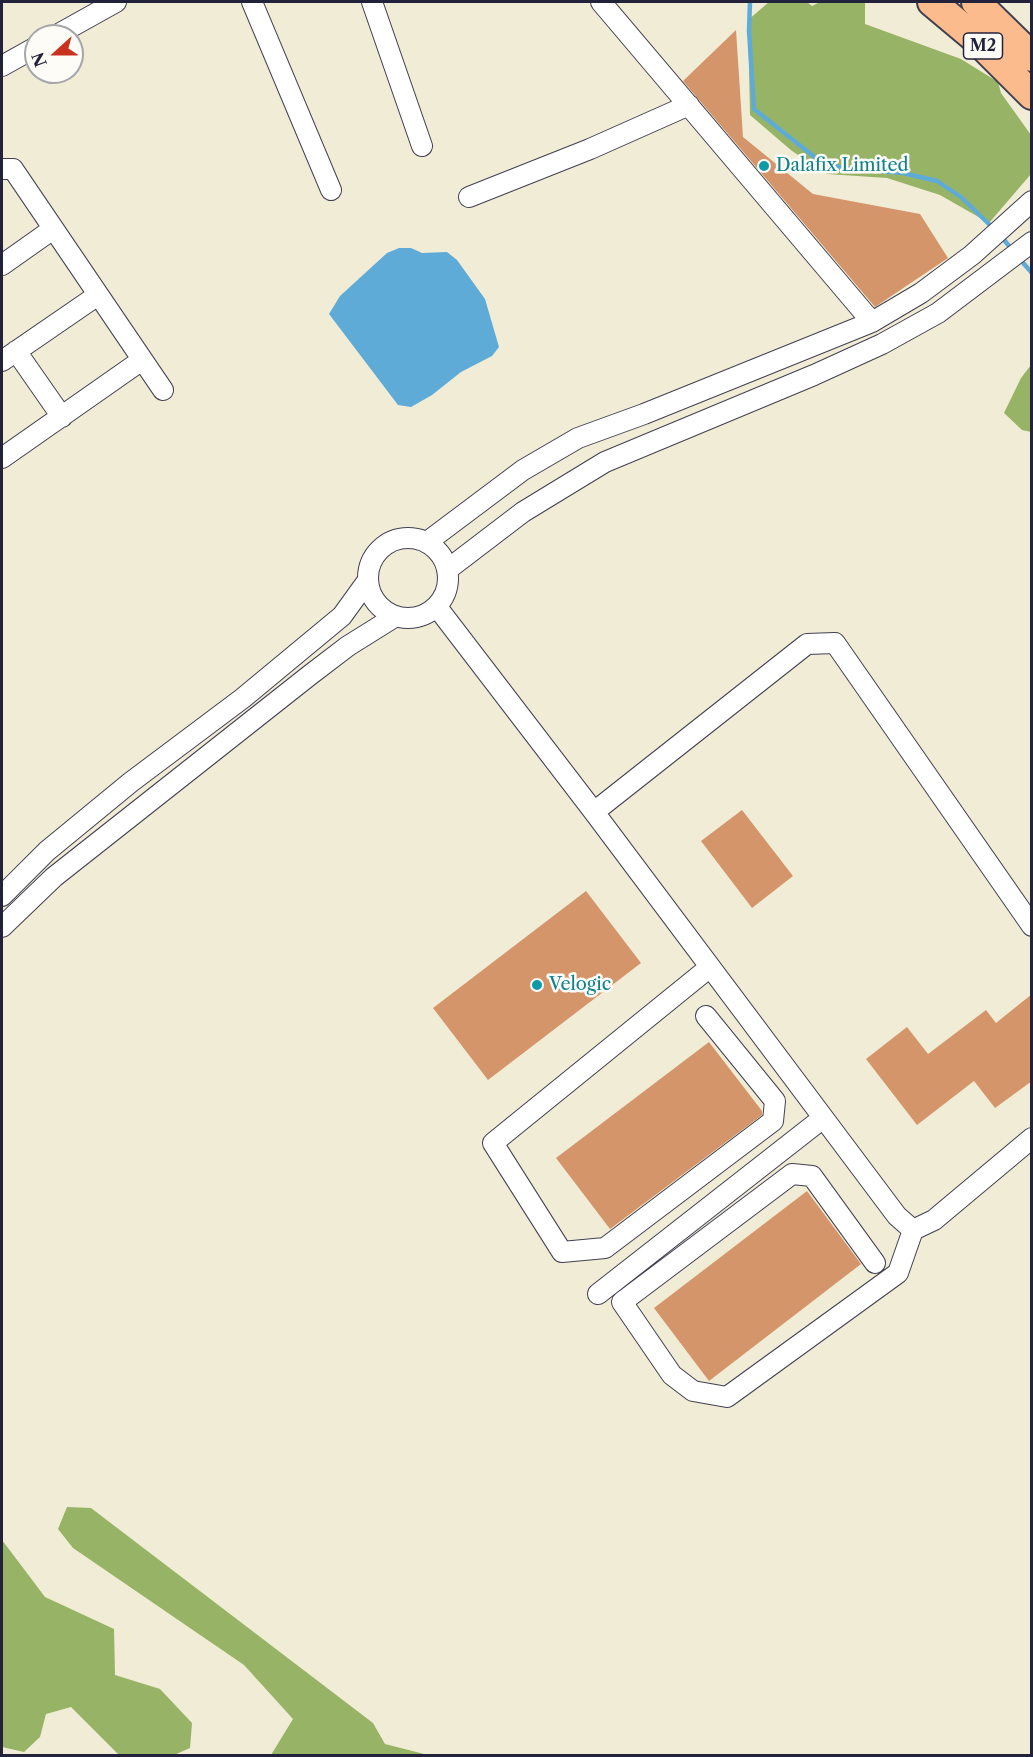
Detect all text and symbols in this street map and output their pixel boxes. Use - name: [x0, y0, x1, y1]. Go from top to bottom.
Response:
- north arrow: [24, 24, 84, 84]
- road number: M2: [964, 33, 1002, 59]
- text: N: [27, 50, 51, 70]
- place label: Dalafix Limited: [776, 155, 908, 177]
- marker: Dalafix Limited: [757, 159, 771, 173]
- place label: Velogic: [549, 974, 611, 996]
- marker: Velogic: [530, 978, 544, 992]

